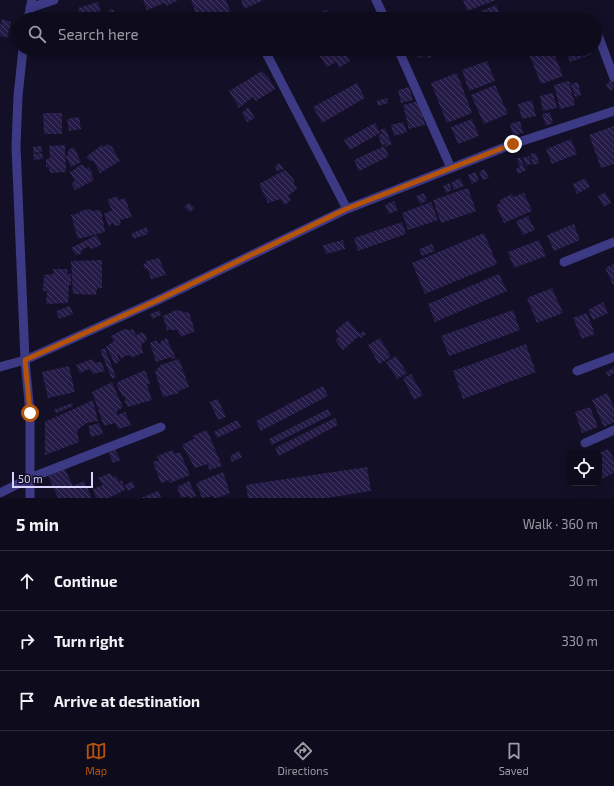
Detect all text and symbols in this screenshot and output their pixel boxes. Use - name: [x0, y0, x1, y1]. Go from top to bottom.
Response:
- search box: [12, 12, 602, 56]
- icon: search: [26, 23, 48, 45]
- text: Search here: [58, 25, 139, 43]
- route end: [504, 135, 522, 153]
- route start: [21, 404, 39, 422]
- map controls: [566, 450, 602, 486]
- button: locate: [566, 450, 602, 486]
- scale bar: [12, 470, 93, 489]
- text: 50 m: [18, 472, 43, 485]
- text: 5 min: [16, 514, 59, 534]
- text: Walk · 360 m: [523, 516, 598, 532]
- icon: ahead: [16, 570, 38, 592]
- text: Continue: [54, 572, 117, 590]
- text: 30 m: [569, 573, 598, 589]
- icon: right: [16, 630, 38, 652]
- text: Turn right: [54, 632, 124, 650]
- text: 330 m: [561, 633, 598, 649]
- icon: arrive: [16, 690, 38, 712]
- text: Arrive at destination: [54, 692, 200, 710]
- tab: Map: [85, 740, 107, 777]
- tab: Directions: [278, 740, 328, 777]
- tab: Saved: [499, 740, 529, 777]

